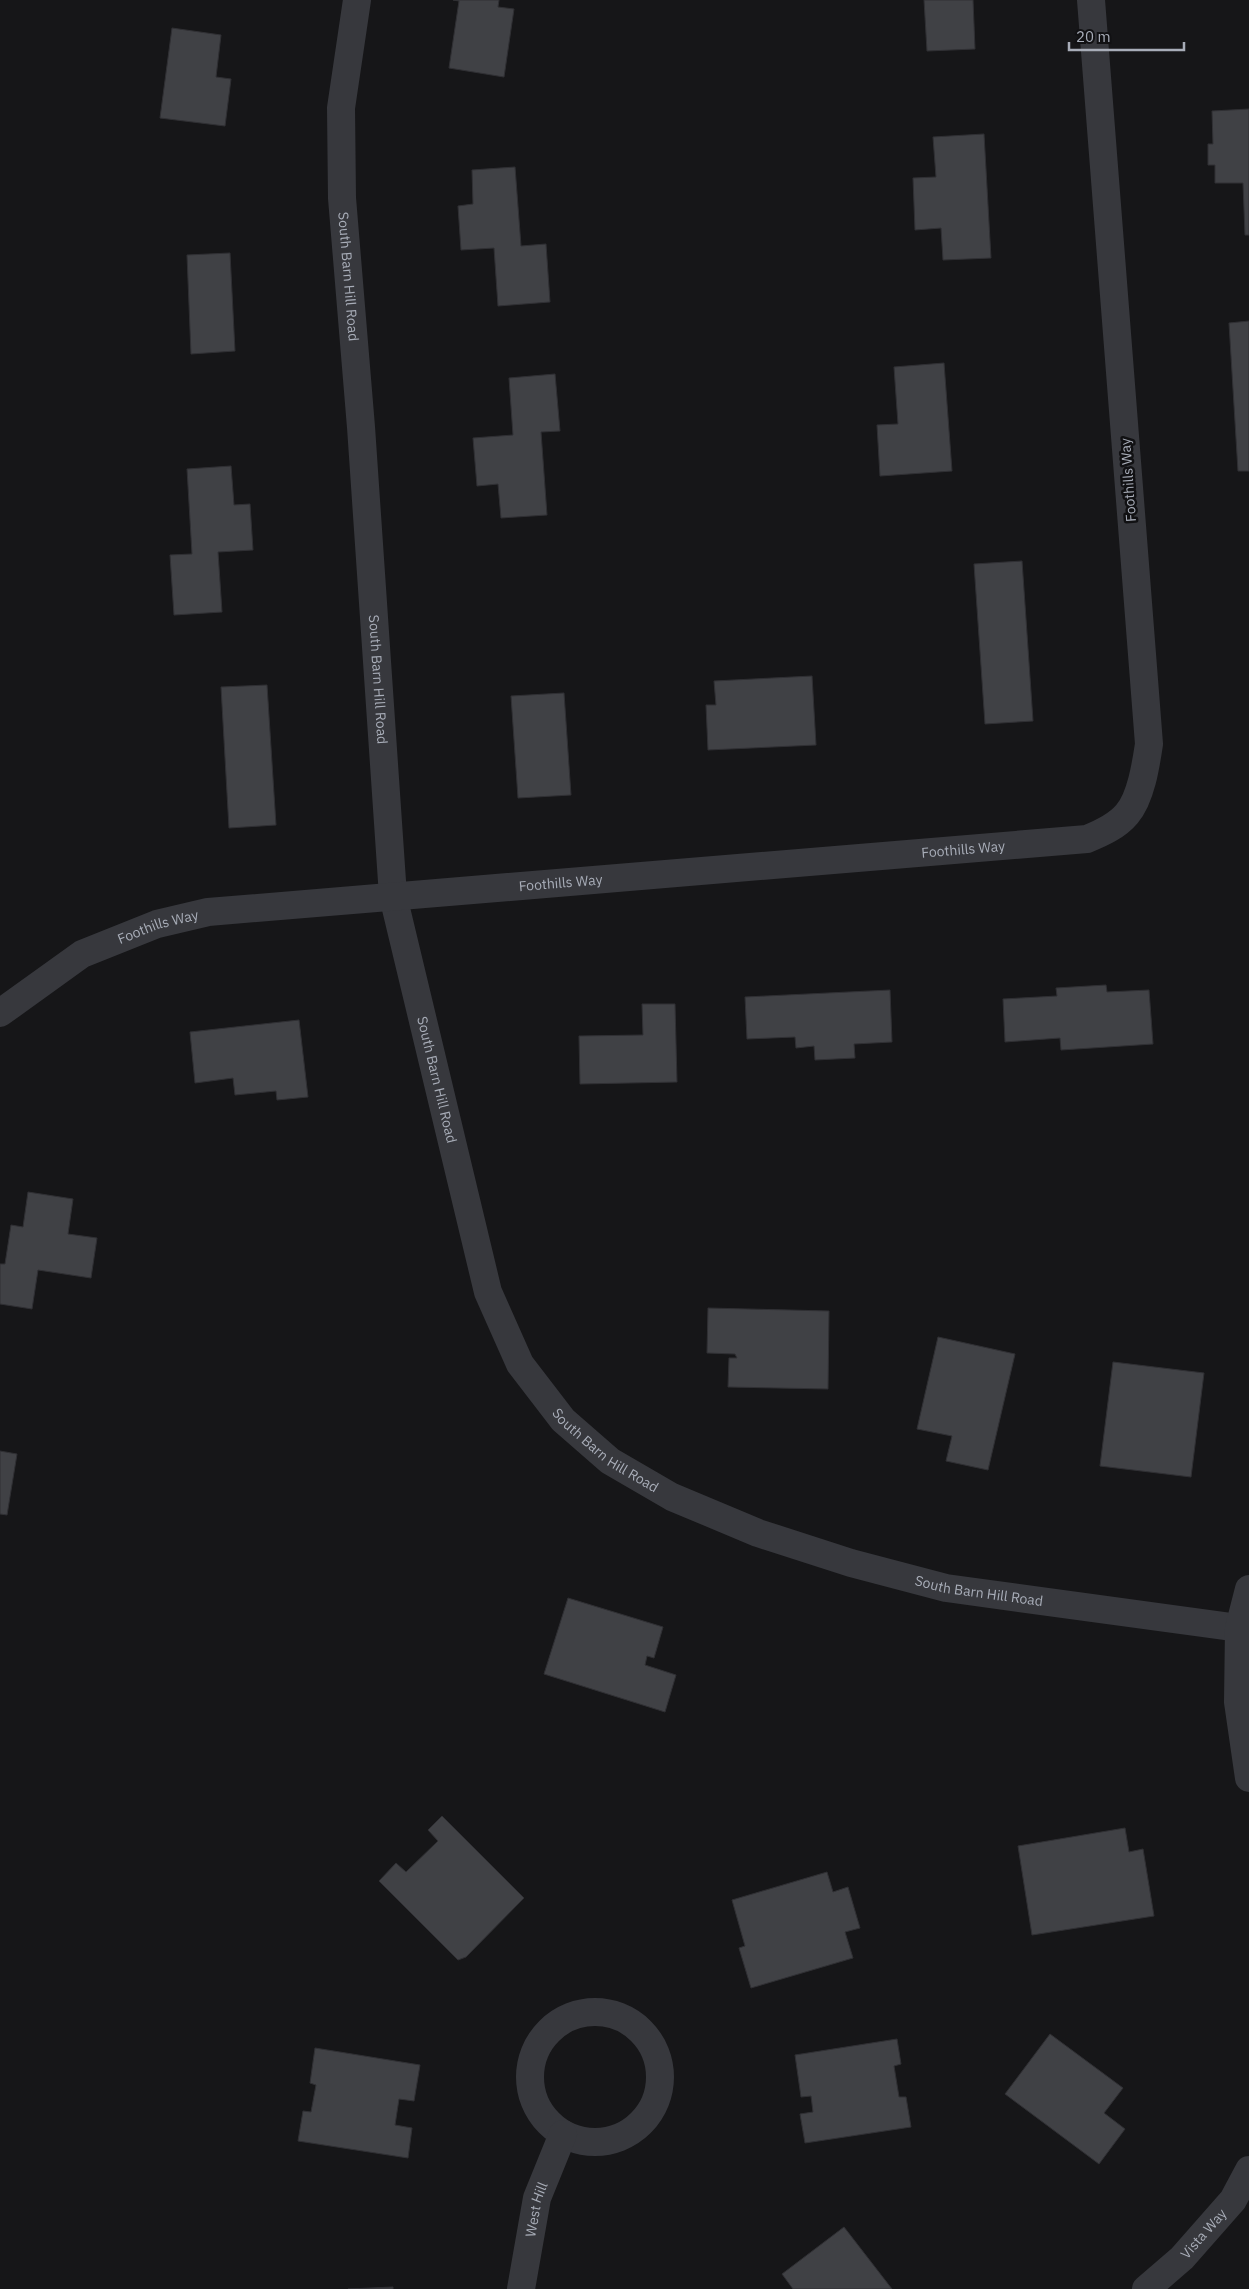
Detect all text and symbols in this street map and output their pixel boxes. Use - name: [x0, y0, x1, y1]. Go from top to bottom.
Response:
- scale bar: [1069, 20, 1184, 52]
- text: 20 m: [1076, 27, 1111, 46]
- street label: South Barn Hill Road: [334, 211, 363, 342]
- street label: Foothills Way: [1116, 438, 1140, 522]
- street label: South Barn Hill Road: [365, 614, 392, 745]
- street label: Foothills Way: [921, 837, 1006, 862]
- street label: Foothills Way: [518, 870, 603, 895]
- street label: Foothills Way: [115, 906, 200, 948]
- street label: South Barn Hill Road: [413, 1015, 461, 1145]
- street label: South Barn Hill Road: [548, 1405, 662, 1496]
- street label: South Barn Hill Road: [913, 1571, 1044, 1610]
- street label: West Hill: [521, 2179, 552, 2238]
- street label: Vista Way: [1176, 2205, 1230, 2263]

